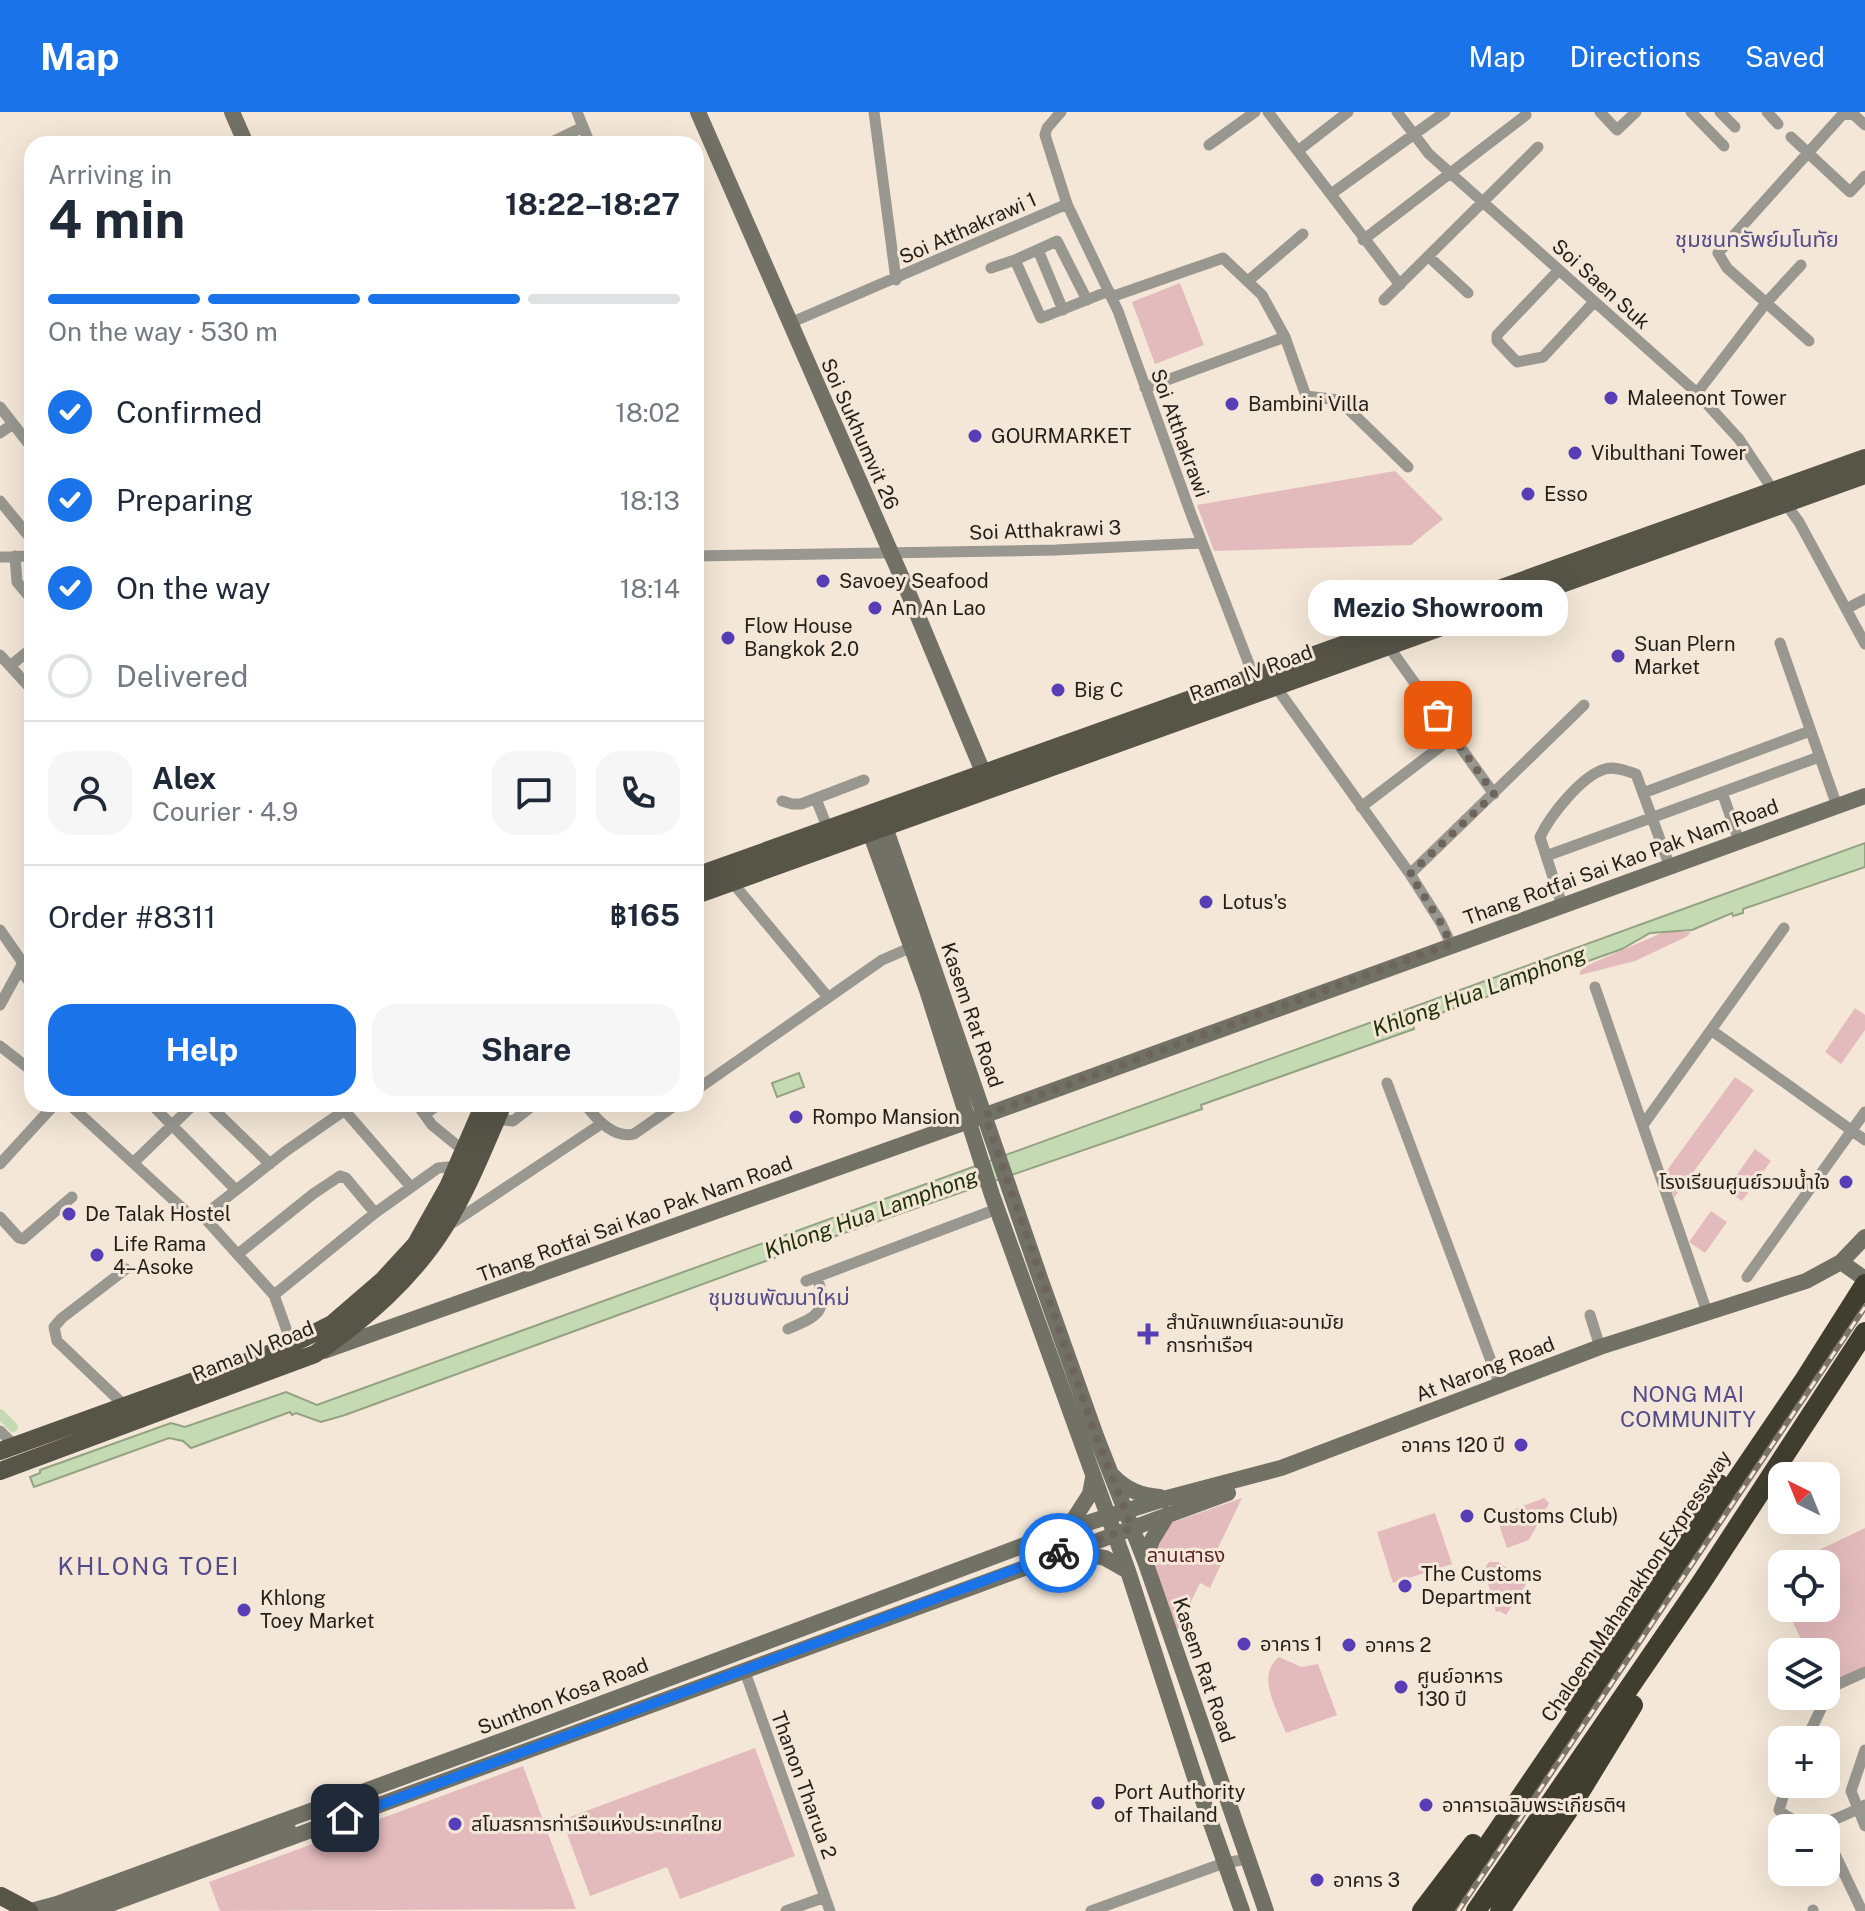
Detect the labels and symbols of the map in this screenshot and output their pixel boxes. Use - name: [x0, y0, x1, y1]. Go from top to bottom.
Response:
- street label: Soi Atthakrawi 1: [896, 187, 1040, 269]
- district label: ชุมชนทรัพย์มโนทัย: [1675, 226, 1839, 253]
- street label: Soi Saen Suk: [1547, 234, 1655, 334]
- street label: Soi Sukhumvit 26: [816, 355, 904, 513]
- street label: Soi Atthakrawi: [1146, 366, 1214, 500]
- place label: Maleenont Tower: [1627, 386, 1787, 410]
- marker: Maleenont Tower: [1602, 389, 1620, 407]
- place label: Bambini Villa: [1248, 392, 1369, 416]
- marker: Bambini Villa: [1223, 395, 1241, 413]
- place label: GOURMARKET: [991, 424, 1131, 448]
- marker: GOURMARKET: [966, 427, 984, 445]
- place label: Vibulthani Tower: [1591, 441, 1747, 465]
- marker: Vibulthani Tower: [1566, 444, 1584, 462]
- place label: Esso: [1544, 482, 1588, 506]
- marker: Esso: [1519, 485, 1537, 503]
- street label: Soi Atthakrawi 3: [969, 515, 1121, 545]
- place label: Savoey Seafood: [839, 569, 989, 593]
- marker: Savoey Seafood: [814, 572, 832, 590]
- callout: Mezio Showroom: [1308, 579, 1568, 635]
- place label: An An Lao: [891, 596, 986, 620]
- marker: An An Lao: [866, 599, 884, 617]
- place label: Flow House Bangkok 2.0: [744, 614, 859, 661]
- marker: Flow House Bangkok 2.0: [719, 629, 737, 647]
- place label: Suan Plern Market: [1634, 632, 1735, 679]
- street label: Rama IV Road: [1186, 640, 1316, 706]
- marker: Suan Plern Market: [1609, 647, 1627, 665]
- place label: Big C: [1074, 678, 1123, 702]
- marker: Big C: [1049, 681, 1067, 699]
- pin: [1404, 681, 1472, 749]
- street label: Thang Rotfai Sai Kao Pak Nam Road: [1460, 794, 1782, 930]
- place label: Lotus's: [1222, 890, 1287, 914]
- marker: Lotus's: [1197, 893, 1215, 911]
- street label: Kasem Rat Road: [936, 939, 1008, 1091]
- water label: Khlong Hua Lamphong: [1369, 940, 1590, 1042]
- place label: Rompo Mansion: [812, 1105, 960, 1129]
- marker: Rompo Mansion: [787, 1108, 805, 1126]
- street label: Thang Rotfai Sai Kao Pak Nam Road: [474, 1151, 796, 1287]
- water label: Khlong Hua Lamphong: [761, 1162, 982, 1264]
- place label: โรงเรียนศูนย์รวมน้ำใจ: [1659, 1168, 1830, 1195]
- marker: โรงเรียนศูนย์รวมน้ำใจ: [1837, 1173, 1855, 1191]
- place label: De Talak Hostel: [85, 1202, 231, 1226]
- marker: De Talak Hostel: [60, 1205, 78, 1223]
- place label: Life Rama 4–Asoke: [113, 1232, 206, 1279]
- marker: Life Rama 4–Asoke: [88, 1246, 106, 1264]
- district label: ชุมชนพัฒนาใหม่: [708, 1284, 850, 1311]
- place label: สำนักแพทย์และอนามัย การท่าเรือฯ: [1166, 1310, 1344, 1357]
- street label: Rama IV Road: [189, 1316, 317, 1386]
- marker: สำนักแพทย์และอนามัย การท่าเรือฯ: [1137, 1323, 1159, 1345]
- street label: At Narong Road: [1412, 1331, 1558, 1407]
- district label: NONG MAI COMMUNITY: [1620, 1381, 1757, 1432]
- place label: อาคาร 120 ปี: [1401, 1433, 1505, 1457]
- marker: อาคาร 120 ปี: [1512, 1436, 1530, 1454]
- street label: Chaloem Mahanakhon Expressway: [1536, 1445, 1736, 1726]
- north arrow: [1768, 1462, 1840, 1534]
- place label: Customs Club): [1483, 1504, 1618, 1528]
- marker: Customs Club): [1458, 1507, 1476, 1525]
- courier: [1019, 1513, 1099, 1593]
- park label: ลานเสาธง: [1147, 1543, 1225, 1567]
- district label: KHLONG TOEI: [58, 1552, 240, 1580]
- place label: The Customs Department: [1421, 1562, 1542, 1609]
- marker: The Customs Department: [1396, 1577, 1414, 1595]
- place label: Khlong Toey Market: [260, 1586, 374, 1633]
- street label: Kasem Rat Road: [1168, 1594, 1240, 1746]
- marker: Khlong Toey Market: [235, 1601, 253, 1619]
- place label: อาคาร 1: [1260, 1632, 1323, 1656]
- place label: อาคาร 2: [1365, 1633, 1432, 1657]
- marker: อาคาร 1: [1235, 1635, 1253, 1653]
- marker: อาคาร 2: [1340, 1636, 1358, 1654]
- street label: Sunthon Kosa Road: [474, 1652, 652, 1740]
- place label: ศูนย์อาหาร 130 ปี: [1417, 1664, 1503, 1711]
- marker: ศูนย์อาหาร 130 ปี: [1392, 1678, 1410, 1696]
- street label: Thanon Tharua 2: [766, 1708, 842, 1862]
- place label: Port Authority of Thailand: [1114, 1780, 1246, 1827]
- pin: [311, 1784, 379, 1852]
- place label: อาคารเฉลิมพระเกียรติฯ: [1442, 1793, 1626, 1817]
- marker: Port Authority of Thailand: [1089, 1794, 1107, 1812]
- marker: อาคารเฉลิมพระเกียรติฯ: [1417, 1796, 1435, 1814]
- place label: สโมสรการท่าเรือแห่งประเทศไทย: [471, 1812, 722, 1836]
- marker: สโมสรการท่าเรือแห่งประเทศไทย: [446, 1815, 464, 1833]
- place label: อาคาร 3: [1333, 1868, 1400, 1892]
- marker: อาคาร 3: [1308, 1871, 1326, 1889]

